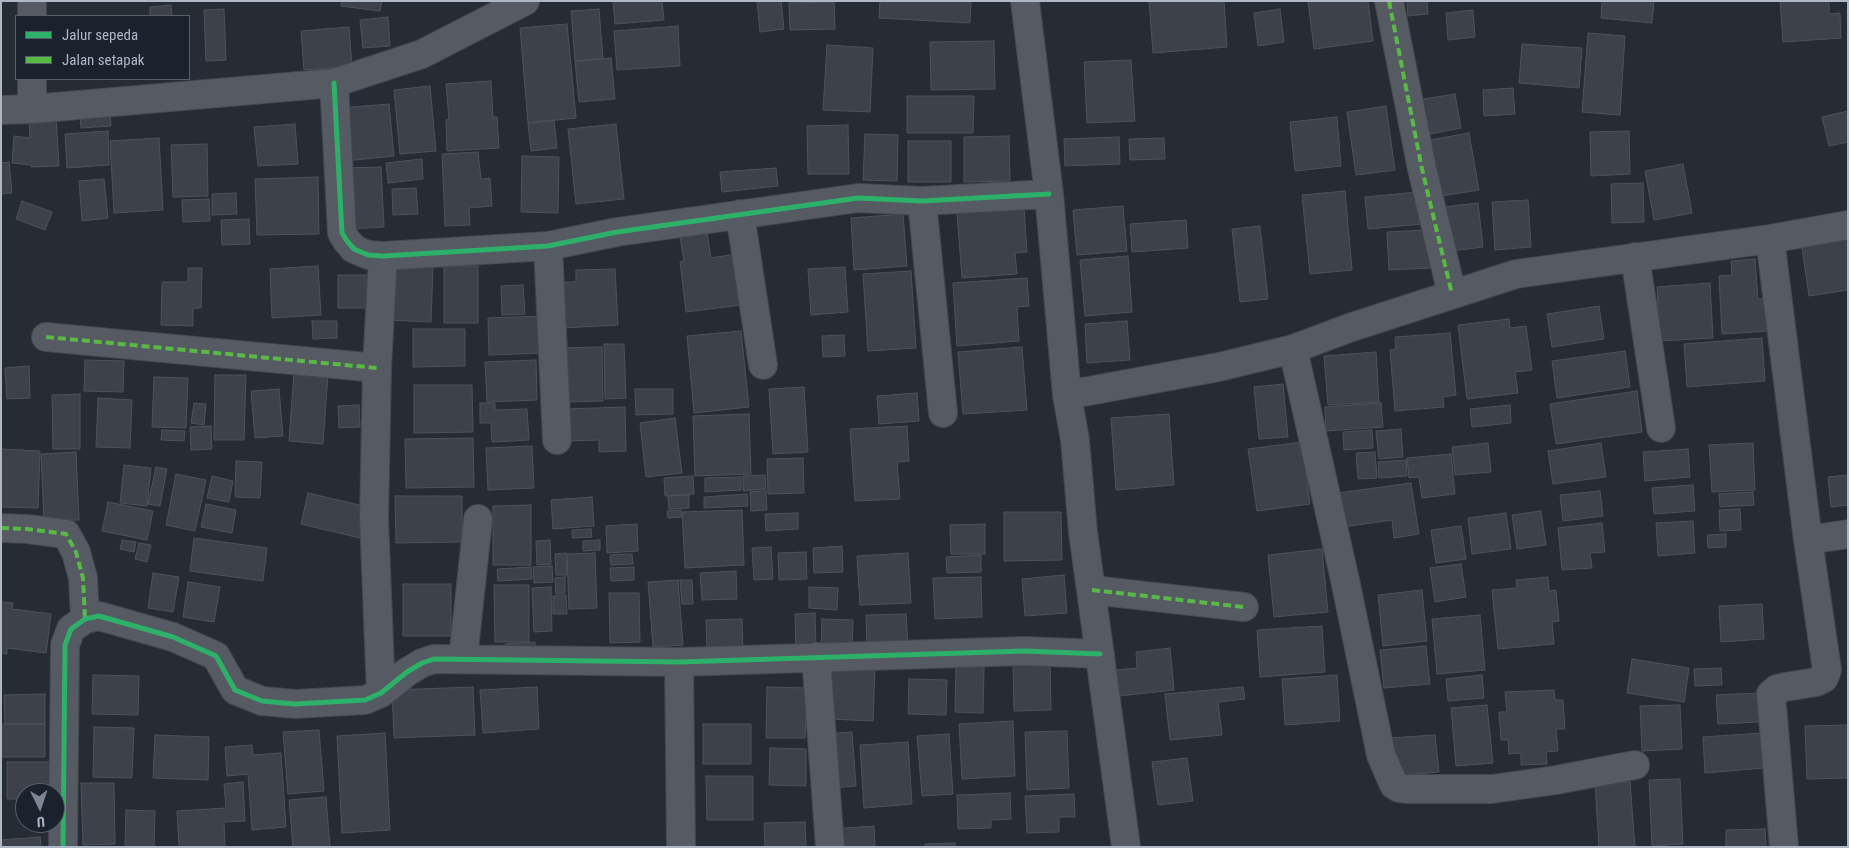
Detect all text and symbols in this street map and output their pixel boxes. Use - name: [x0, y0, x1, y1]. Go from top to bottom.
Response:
- legend: [15, 15, 190, 80]
- text: Jalur sepeda: [62, 26, 138, 44]
- text: Jalan setapak: [62, 51, 145, 69]
- north arrow: [15, 783, 65, 833]
- text: U: [36, 814, 46, 830]

